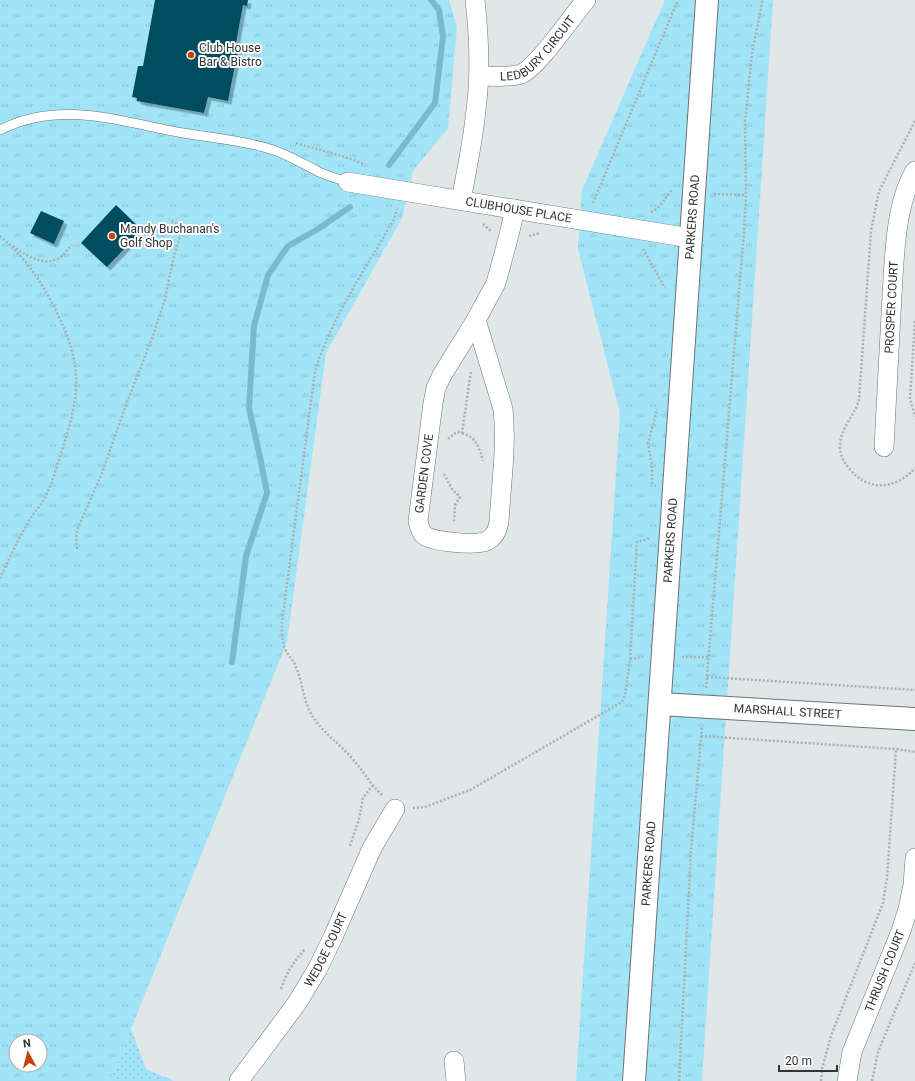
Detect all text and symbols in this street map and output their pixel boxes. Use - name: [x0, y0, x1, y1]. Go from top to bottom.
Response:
- street label: LEDBURY CIRCUIT: [500, 13, 578, 84]
- place label: Club House Bar & Bistro: [199, 41, 262, 69]
- marker: Club House Bar & Bistro: [186, 50, 196, 60]
- street label: PARKERS ROAD: [682, 174, 702, 260]
- street label: CLUBHOUSE PLACE: [465, 194, 573, 226]
- place label: Mandy Buchanan's Golf Shop: [120, 222, 220, 250]
- marker: Mandy Buchanan's Golf Shop: [107, 231, 117, 241]
- street label: PROSPER COURT: [882, 260, 901, 354]
- street label: GARDEN COVE: [412, 433, 436, 514]
- street label: PARKERS ROAD: [661, 497, 680, 583]
- street label: MARSHALL STREET: [733, 701, 842, 722]
- street label: PARKERS ROAD: [639, 820, 659, 906]
- street label: WEDGE COURT: [301, 910, 350, 989]
- street label: THRUSH COURT: [862, 928, 908, 1014]
- north arrow: [8, 1033, 48, 1073]
- text: N: [22, 1037, 32, 1050]
- scale bar: [779, 1047, 837, 1073]
- text: 20 m: [785, 1054, 812, 1068]

